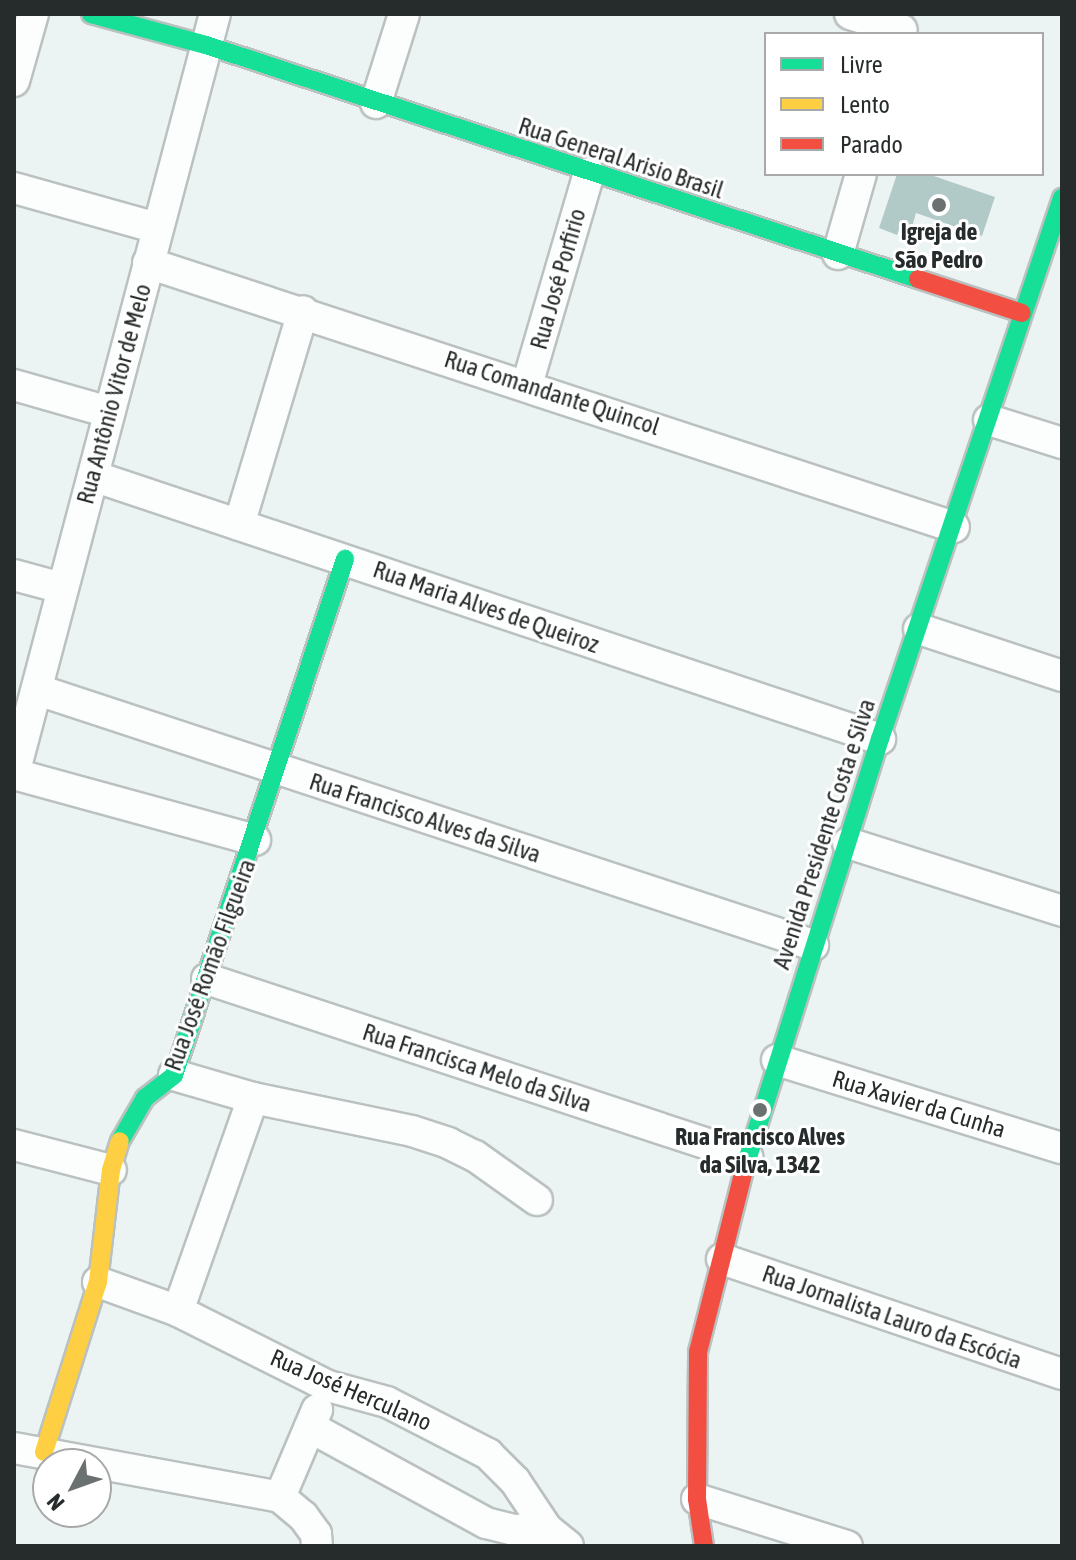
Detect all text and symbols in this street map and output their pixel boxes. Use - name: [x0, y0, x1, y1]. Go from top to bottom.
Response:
- legend: [764, 32, 1044, 176]
- text: Livre: [840, 51, 883, 78]
- text: Lento: [840, 91, 890, 118]
- street label: Rua General Arisio Brasil: [515, 111, 727, 205]
- text: Parado: [840, 131, 903, 158]
- marker: Igreja de São Pedro: [930, 196, 948, 214]
- street label: Rua José Porfirio: [524, 205, 592, 353]
- place label: Igreja de São Pedro: [895, 218, 983, 274]
- street label: Rua Antônio Vitor de Melo: [71, 281, 157, 507]
- street label: Rua Comandante Quincol: [441, 345, 663, 441]
- street label: Rua Maria Alves de Queiroz: [369, 555, 603, 659]
- street label: Avenida Presidente Costa e Silva: [767, 695, 881, 973]
- street label: Rua Francisco Alves da Silva: [306, 767, 544, 869]
- street label: Rua José Romão Filgueira: [158, 855, 262, 1075]
- street label: Rua Francisca Melo da Silva: [359, 1017, 595, 1119]
- street label: Rua Xavier da Cunha: [829, 1064, 1009, 1144]
- marker: Rua Francisco Alves da Silva, 1342: [751, 1101, 769, 1119]
- place label: Rua Francisco Alves da Silva, 1342: [675, 1123, 845, 1179]
- street label: Rua Jornalista Lauro da Escócia: [758, 1259, 1026, 1375]
- street label: Rua José Herculano: [266, 1343, 436, 1437]
- north arrow: [32, 1448, 112, 1528]
- text: N: [41, 1489, 69, 1516]

